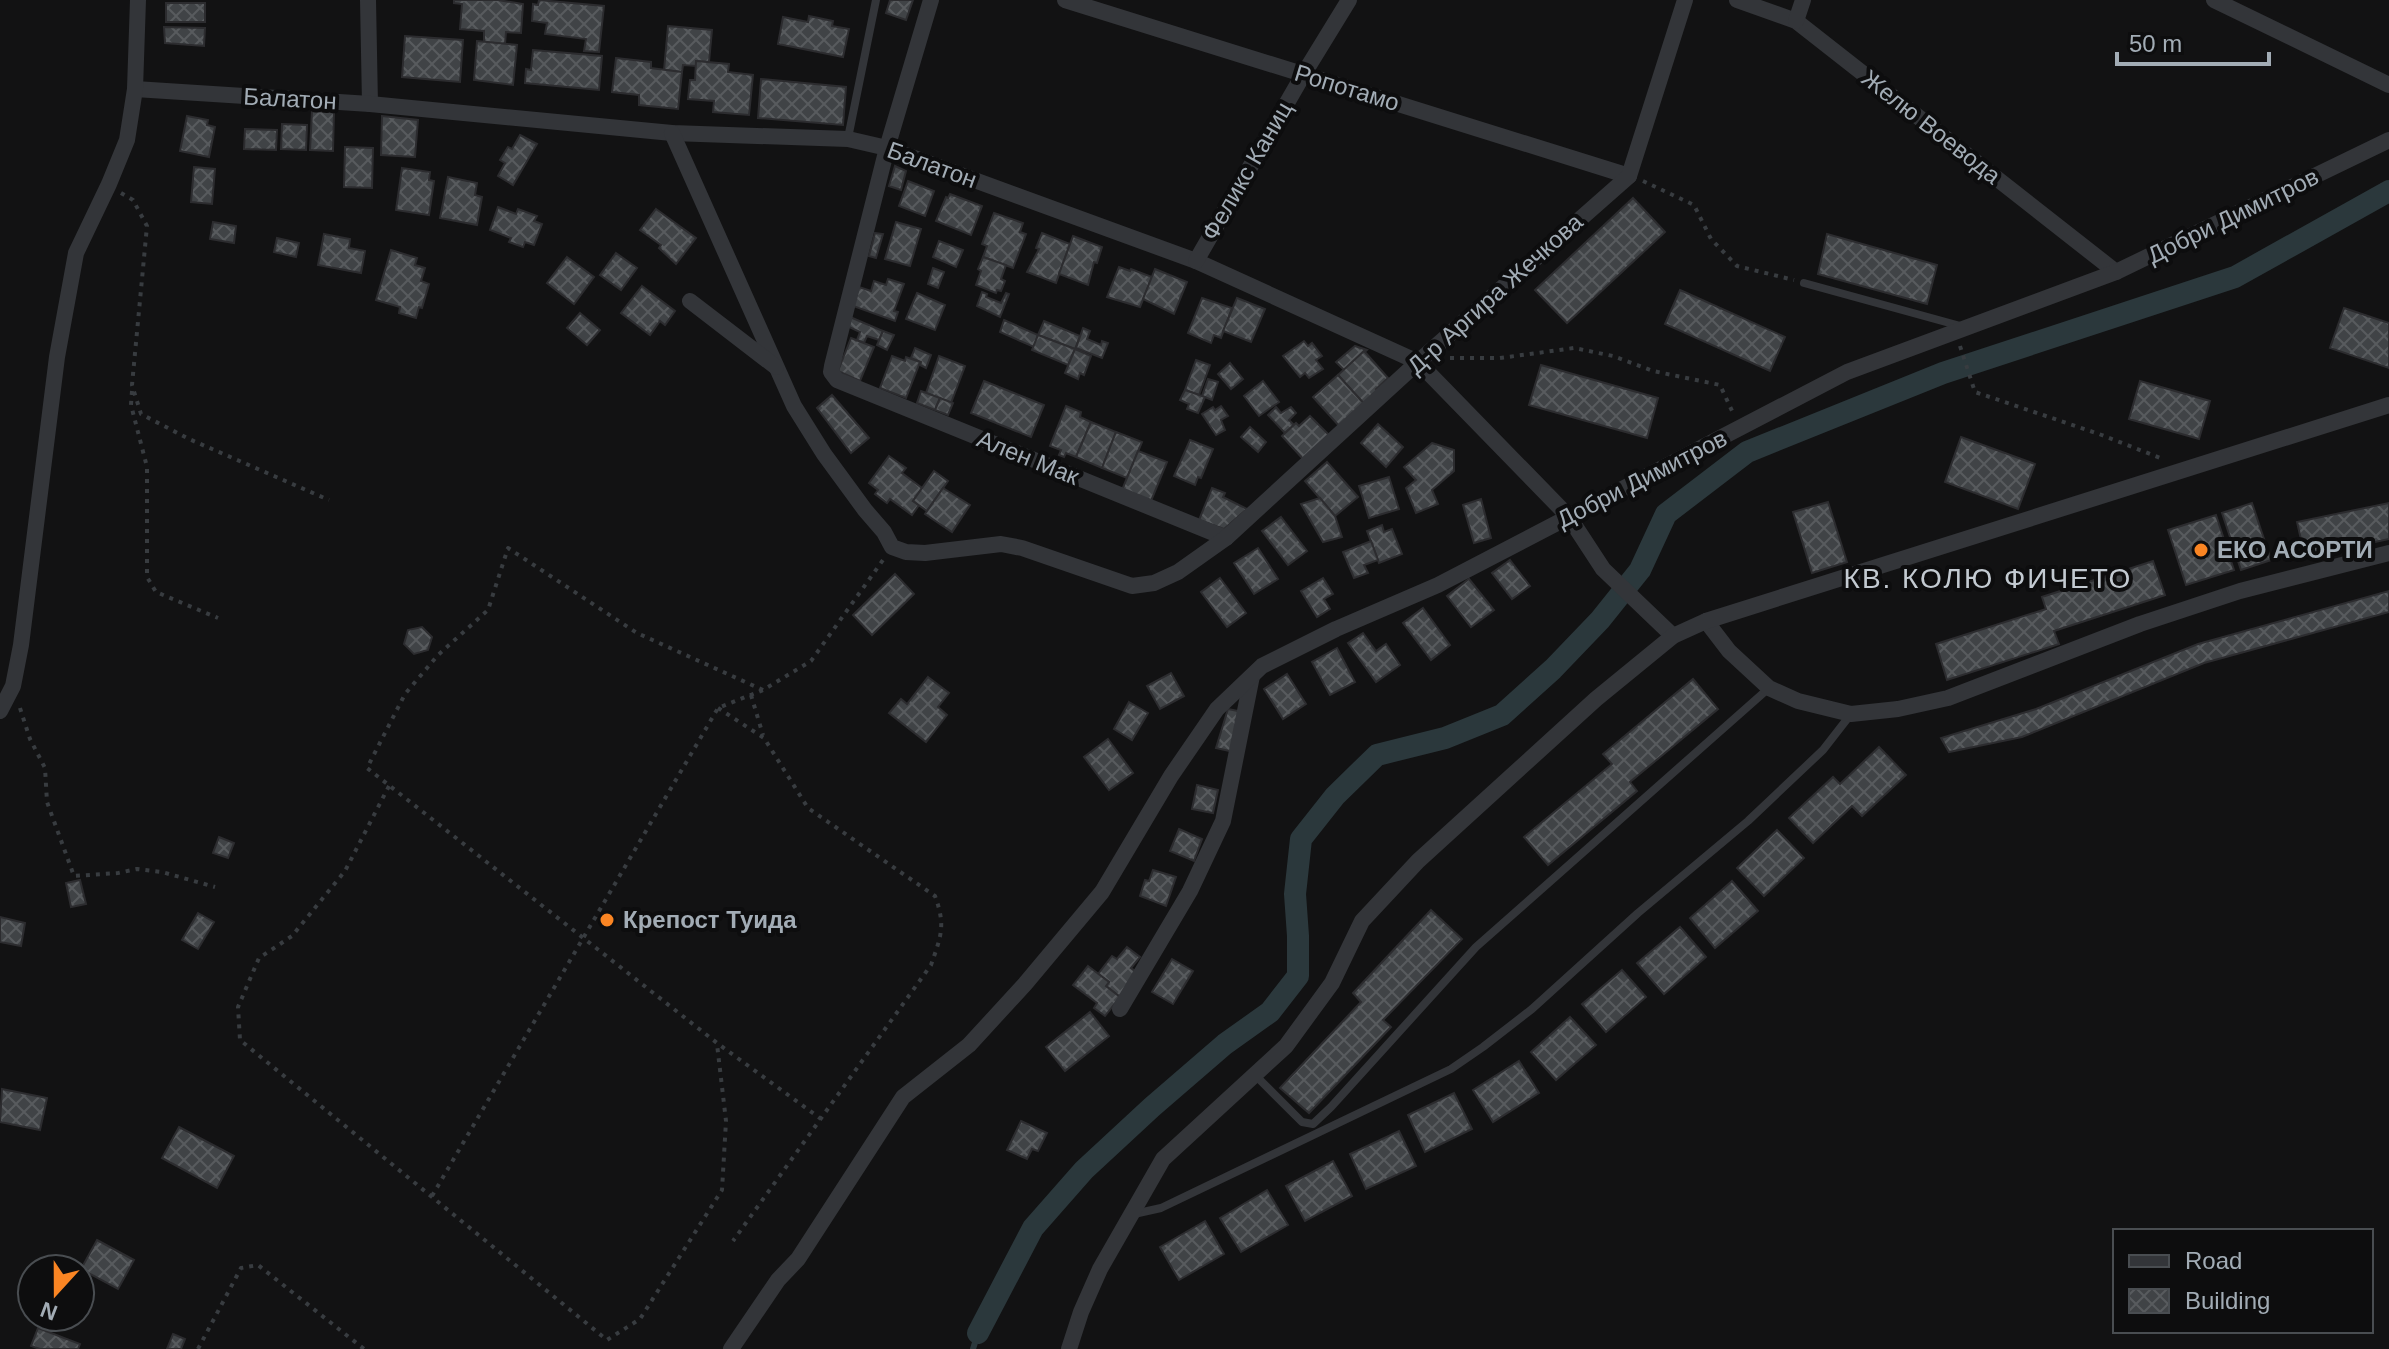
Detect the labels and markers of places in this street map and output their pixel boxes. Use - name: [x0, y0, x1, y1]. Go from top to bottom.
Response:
- place label: ЕКО АСОРТИ: [2217, 536, 2373, 563]
- marker: ЕКО АСОРТИ: [2192, 541, 2210, 559]
- place label: Крепост Туида: [623, 906, 797, 933]
- marker: Крепост Туида: [598, 911, 616, 929]

